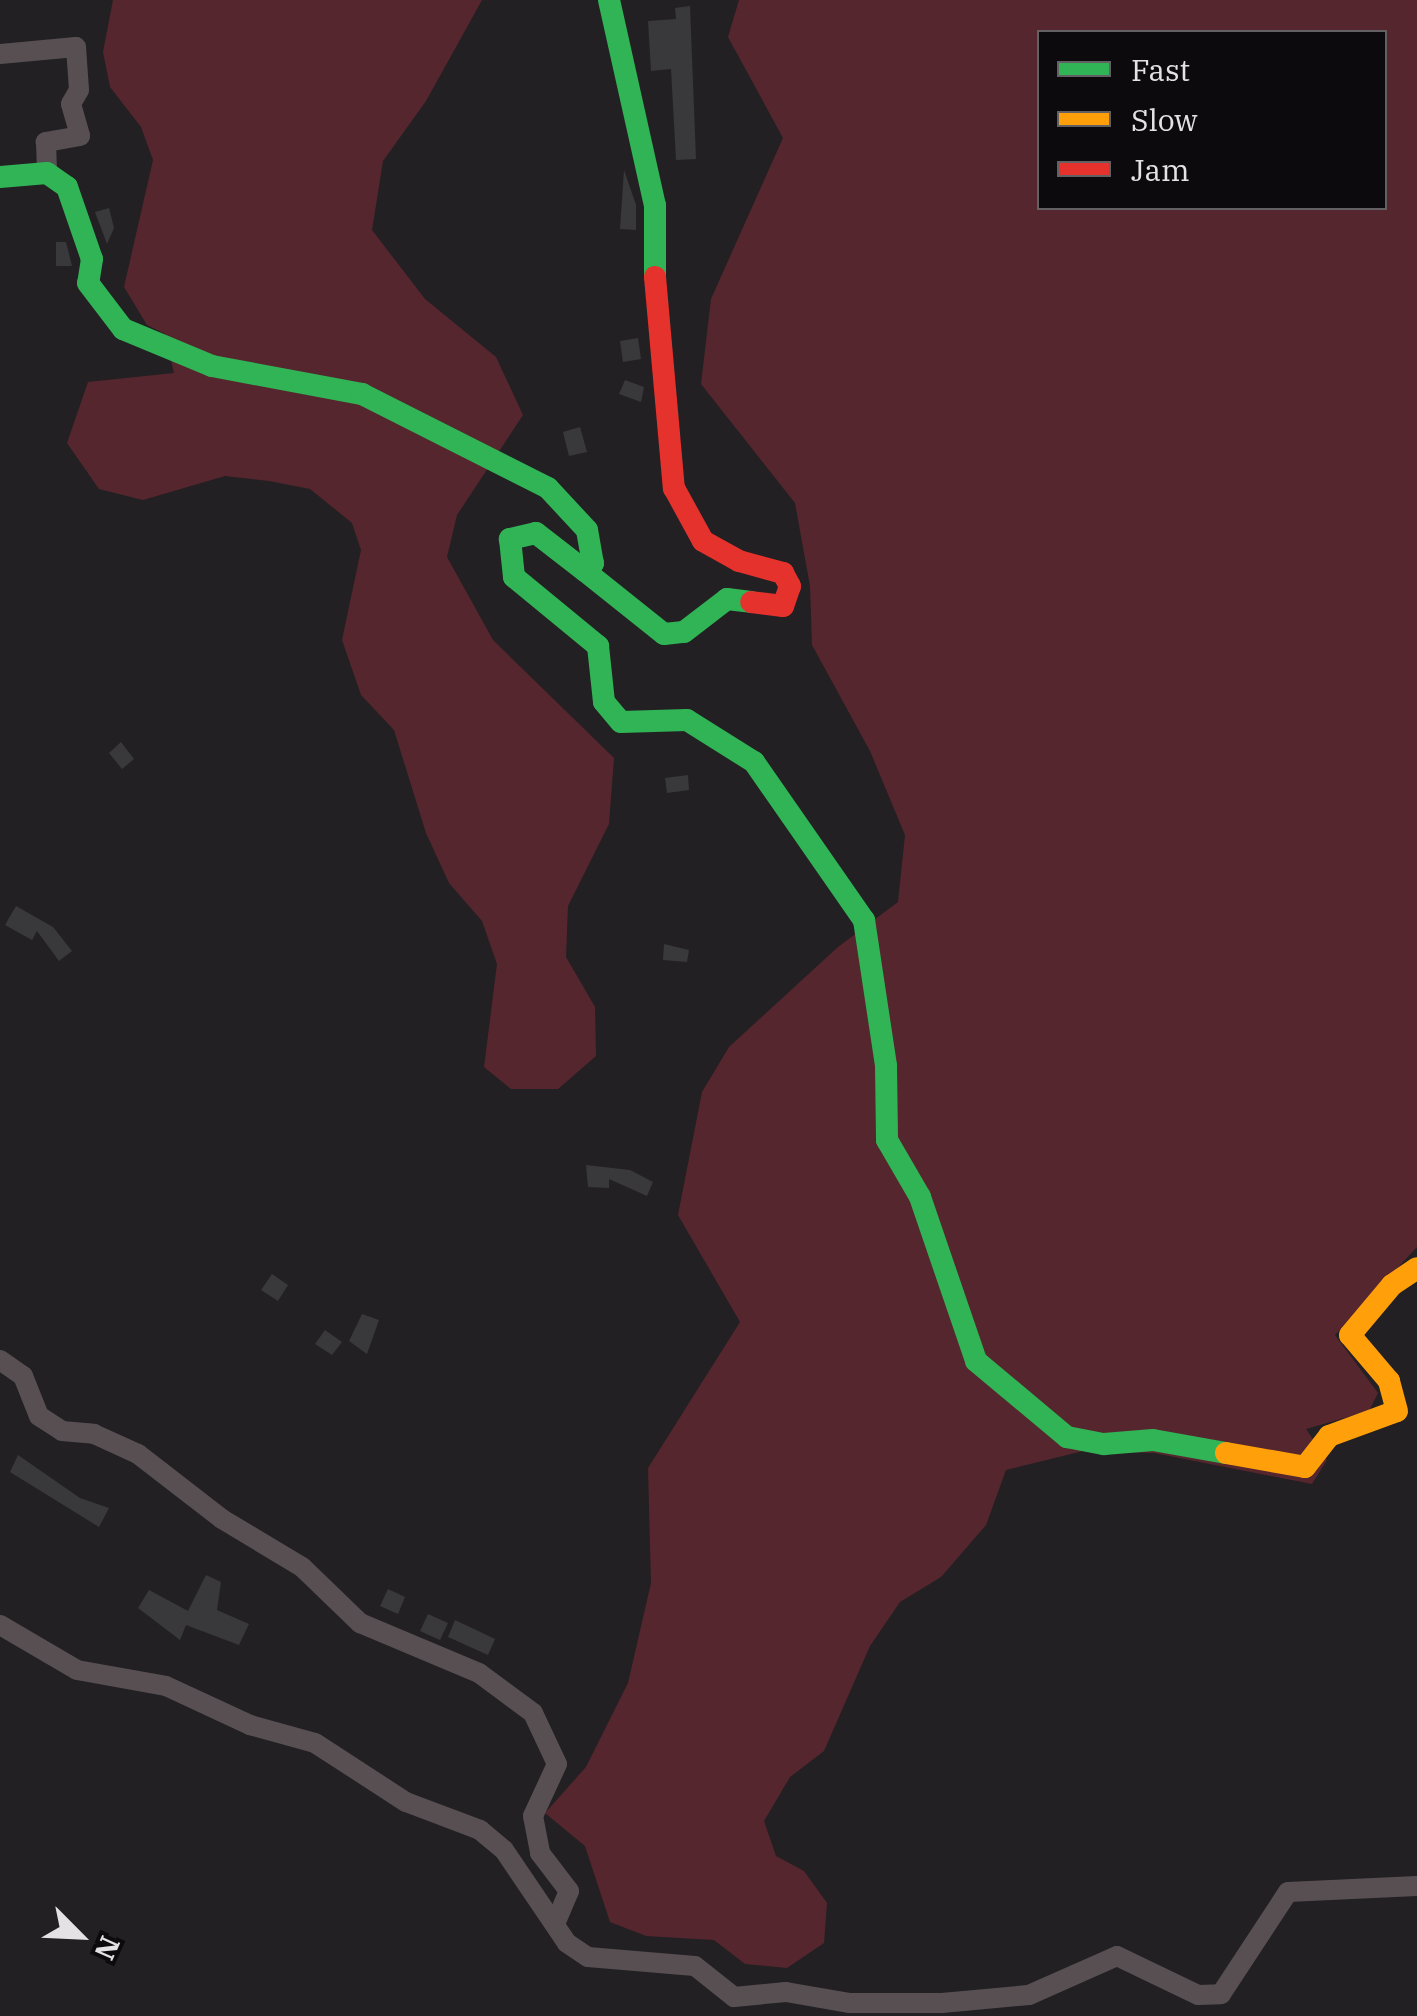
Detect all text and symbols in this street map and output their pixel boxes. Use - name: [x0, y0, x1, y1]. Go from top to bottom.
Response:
- legend: [1037, 30, 1387, 210]
- text: Fast: [1131, 50, 1190, 89]
- text: Slow: [1131, 100, 1198, 139]
- text: Jam: [1131, 150, 1190, 189]
- north arrow: [30, 1886, 130, 1986]
- text: N: [86, 1931, 129, 1966]

